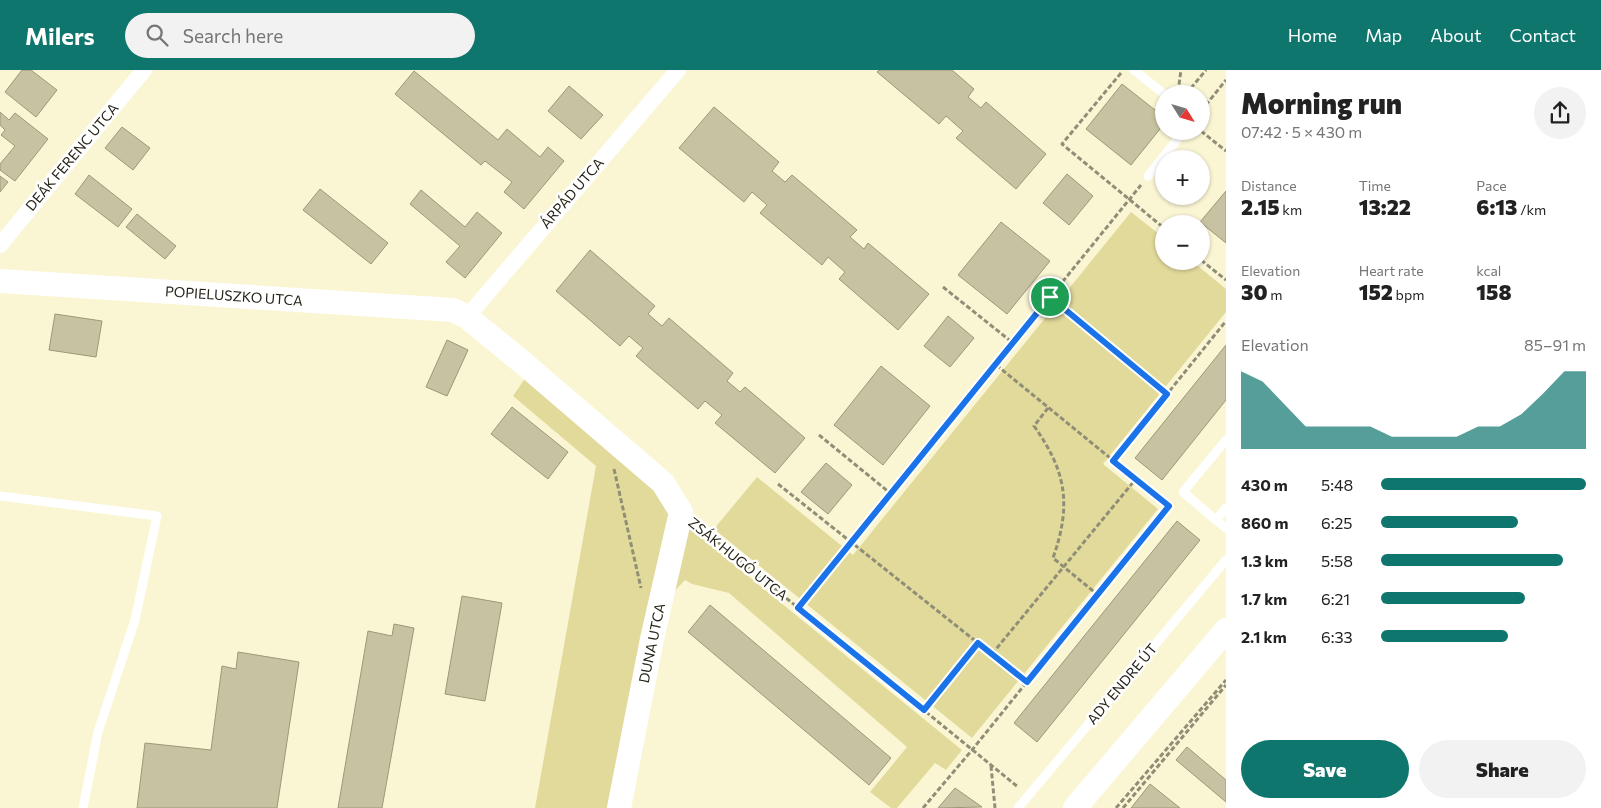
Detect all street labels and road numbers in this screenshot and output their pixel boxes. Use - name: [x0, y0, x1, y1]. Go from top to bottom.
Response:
- street label: DEÁK FERENC UTCA: [22, 99, 122, 214]
- street label: ÁRPÁD UTCA: [536, 154, 607, 231]
- street label: POPIELUSZKO UTCA: [165, 282, 304, 309]
- street label: ZSÁK HUGÓ UTCA: [685, 513, 792, 604]
- street label: DUNA UTCA: [635, 601, 668, 684]
- street label: ADY ENDRE ÚT: [1083, 640, 1160, 727]

